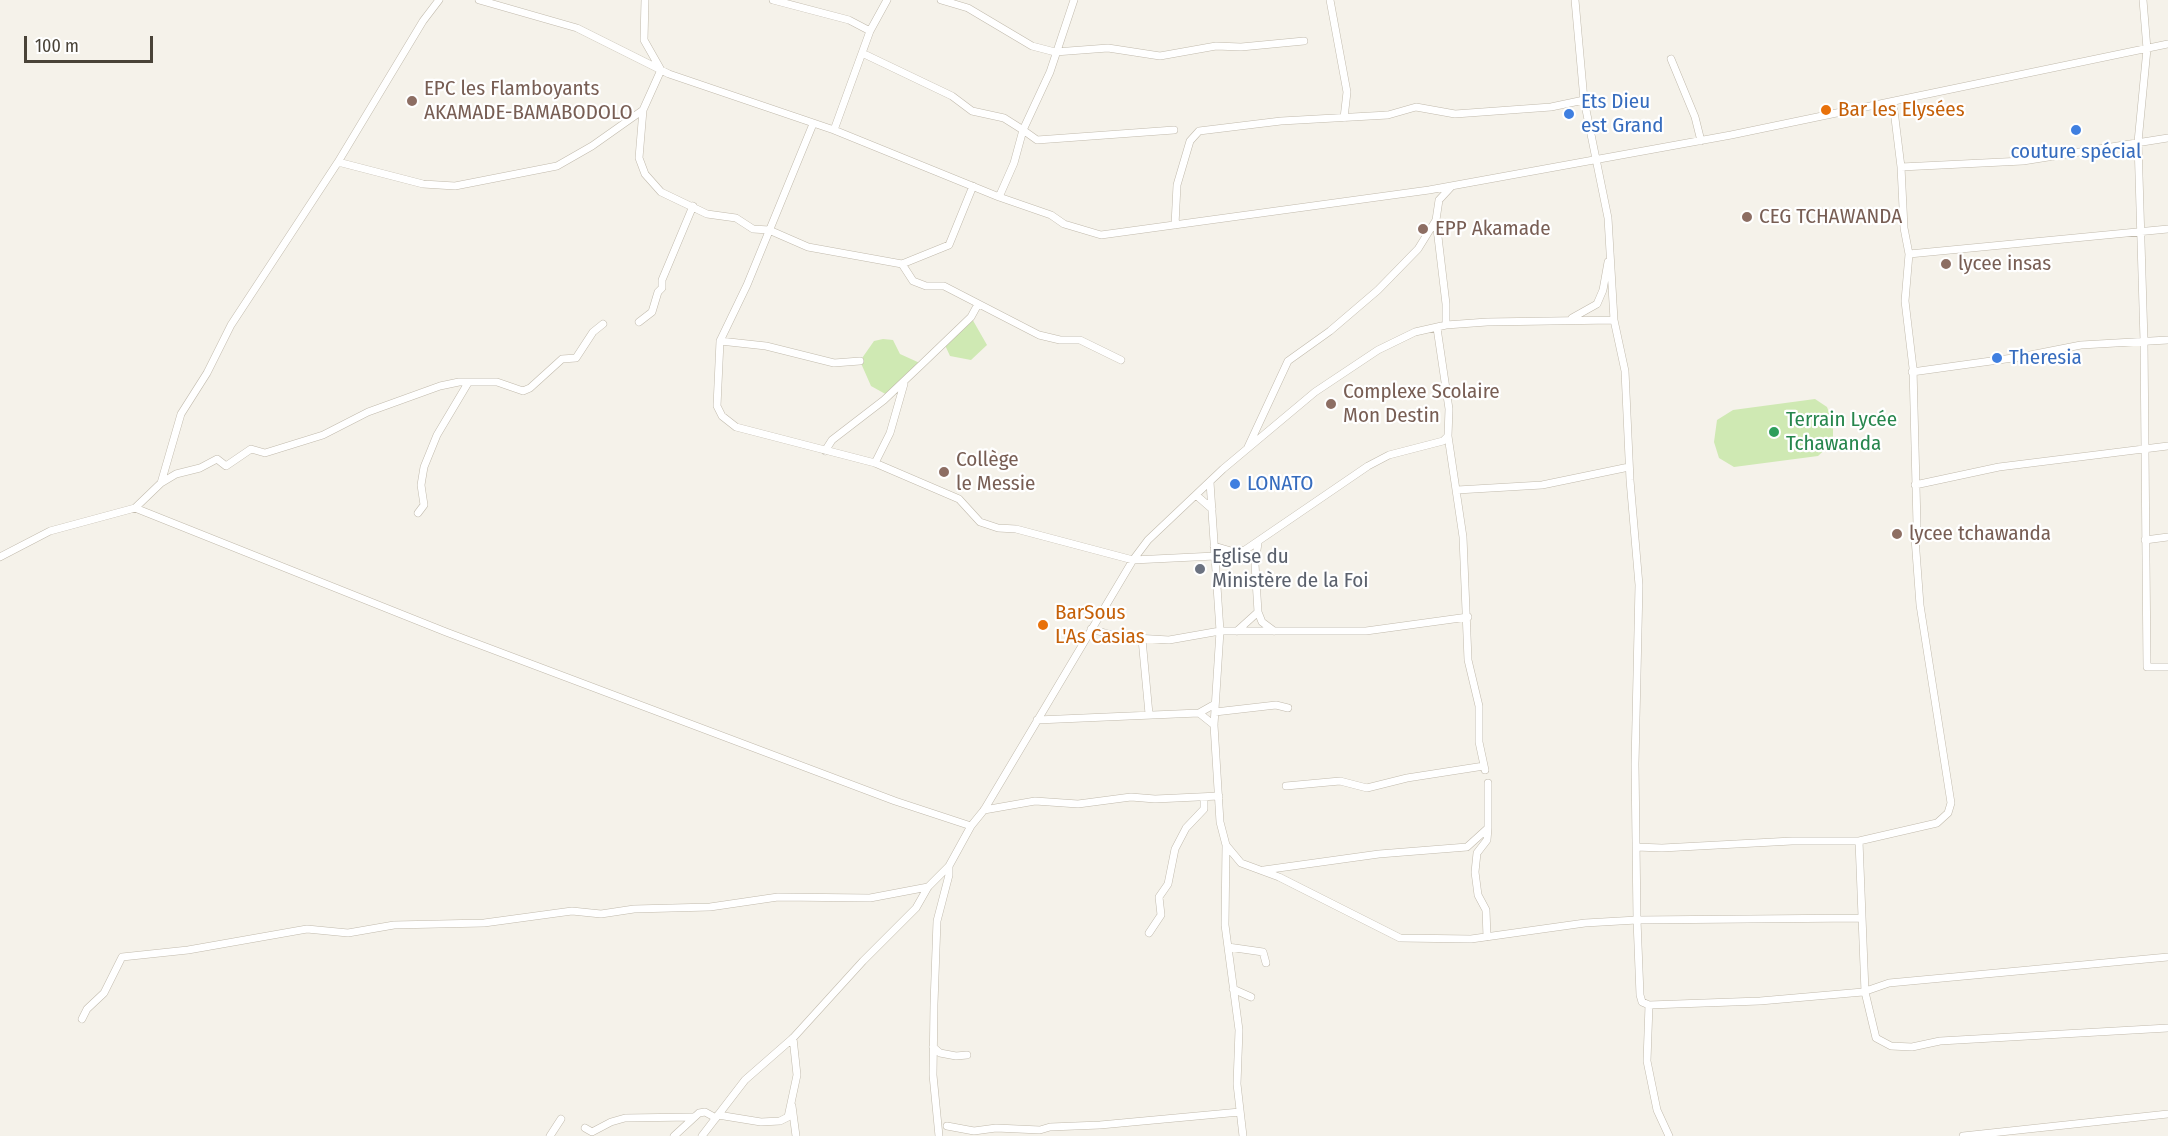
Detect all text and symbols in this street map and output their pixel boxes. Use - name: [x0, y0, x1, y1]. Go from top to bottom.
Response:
- scale bar: [27, 24, 156, 62]
- text: 100 m: [35, 35, 79, 57]
- place label: EPC les Flamboyants AKAMADE-BAMABODOLO: [424, 76, 633, 126]
- place label: Ets Dieu est Grand: [1581, 89, 1663, 139]
- marker: EPC les Flamboyants AKAMADE-BAMABODOLO: [405, 94, 419, 108]
- place label: Bar les Elysées: [1838, 97, 1965, 123]
- marker: Bar les Elysées: [1819, 103, 1833, 117]
- marker: Ets Dieu est Grand: [1562, 107, 1576, 121]
- marker: couture spécial: [2069, 123, 2083, 137]
- place label: couture spécial: [2011, 139, 2141, 165]
- place label: CEG TCHAWANDA: [1759, 204, 1902, 230]
- marker: CEG TCHAWANDA: [1740, 210, 1754, 224]
- place label: EPP Akamade: [1435, 216, 1551, 242]
- marker: EPP Akamade: [1416, 222, 1430, 236]
- place label: lycee insas: [1958, 251, 2051, 277]
- marker: lycee insas: [1939, 257, 1953, 271]
- place label: Theresia: [2009, 345, 2082, 371]
- marker: Theresia: [1990, 351, 2004, 365]
- place label: Complexe Scolaire Mon Destin: [1343, 379, 1500, 429]
- marker: Complexe Scolaire Mon Destin: [1324, 397, 1338, 411]
- place label: Terrain Lycée Tchawanda: [1786, 407, 1897, 457]
- marker: Terrain Lycée Tchawanda: [1767, 425, 1781, 439]
- place label: Collège le Messie: [956, 447, 1035, 497]
- marker: Collège le Messie: [937, 465, 951, 479]
- place label: LONATO: [1247, 471, 1313, 497]
- marker: LONATO: [1228, 477, 1242, 491]
- place label: lycee tchawanda: [1909, 521, 2051, 547]
- marker: lycee tchawanda: [1890, 527, 1904, 541]
- place label: Eglise du Ministère de la Foi: [1212, 544, 1369, 594]
- marker: Eglise du Ministère de la Foi: [1193, 562, 1207, 576]
- place label: BarSous L'As Casias: [1055, 600, 1145, 650]
- marker: BarSous L'As Casias: [1036, 618, 1050, 632]

